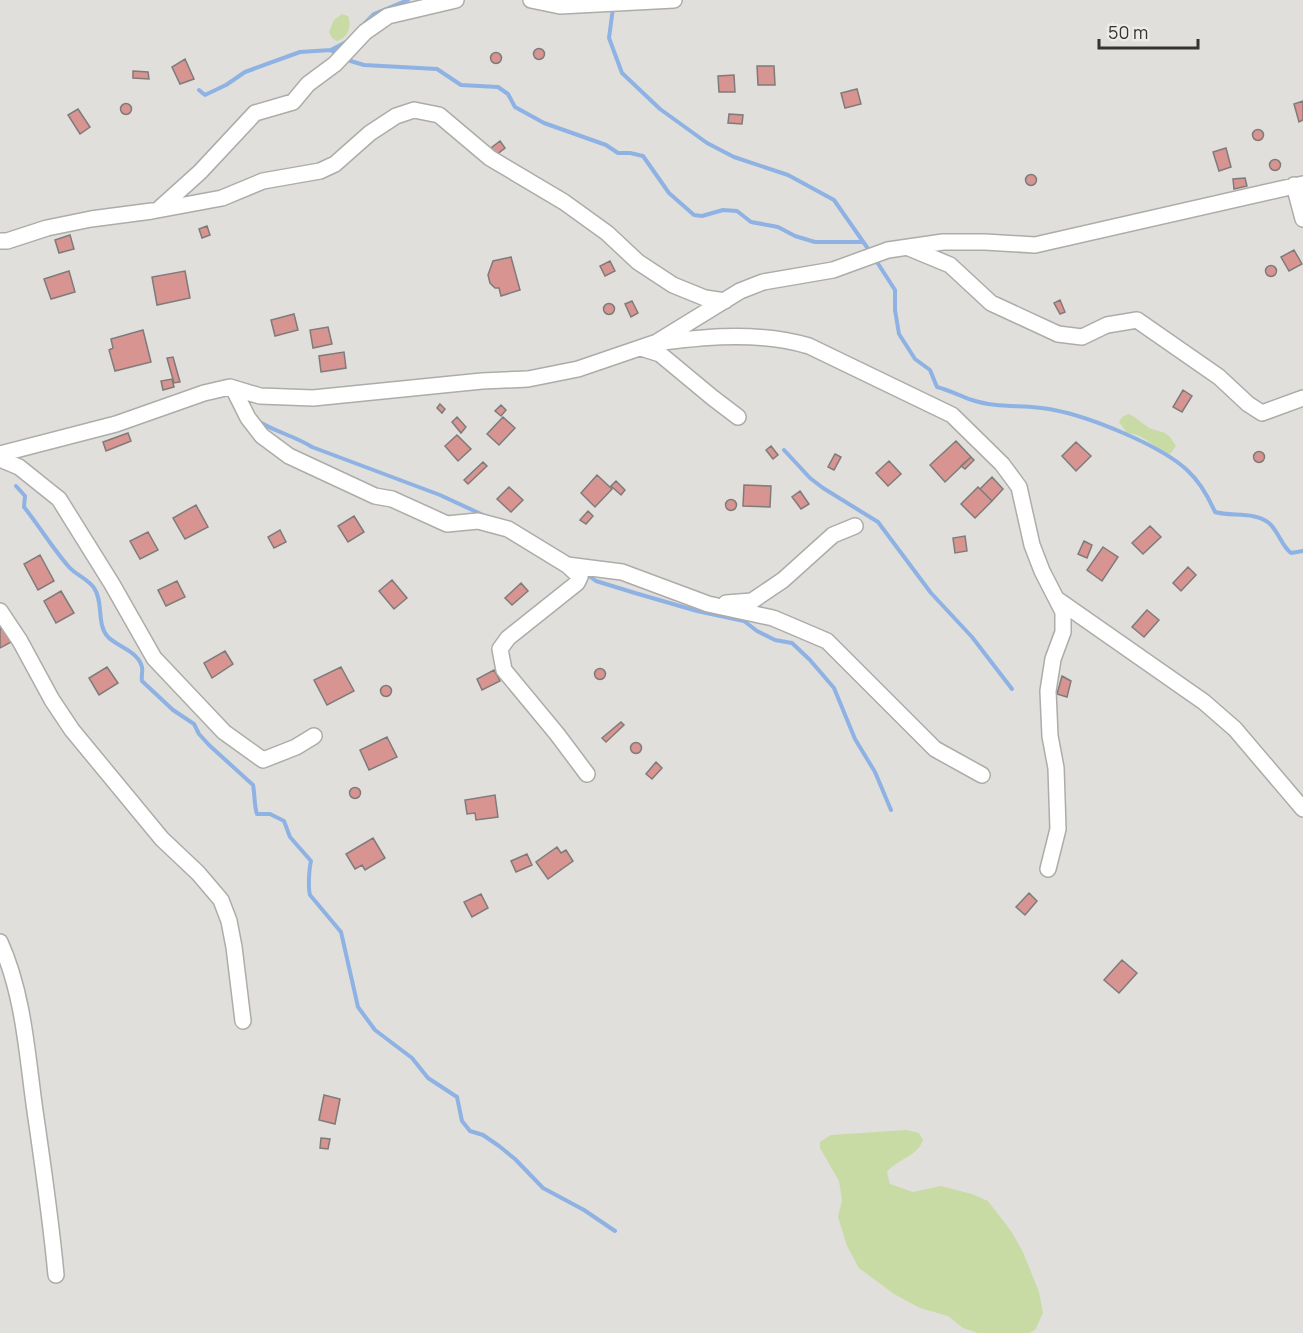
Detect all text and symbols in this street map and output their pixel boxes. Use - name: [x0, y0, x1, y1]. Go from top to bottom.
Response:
- scale bar: [1099, 12, 1198, 50]
- text: 50 m: [1108, 20, 1148, 44]

